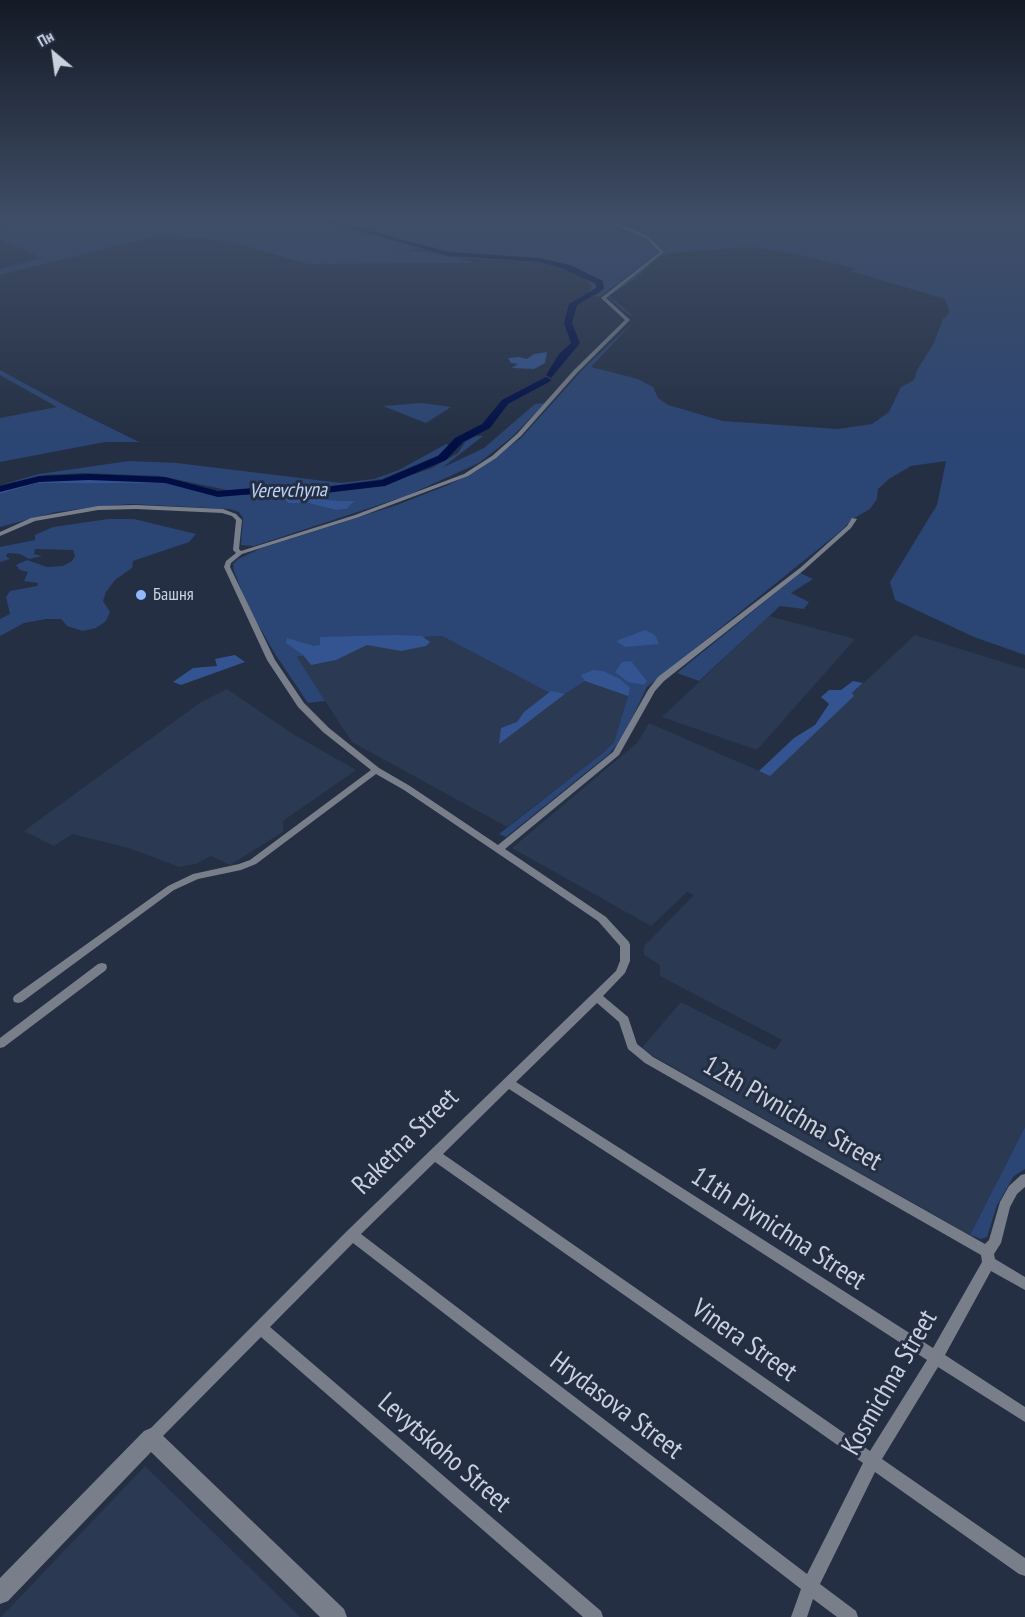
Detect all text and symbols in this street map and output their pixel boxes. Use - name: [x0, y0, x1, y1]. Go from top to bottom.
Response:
- north arrow: [24, 24, 84, 84]
- text: Пн: [34, 26, 57, 51]
- water label: Verevchyna: [249, 478, 327, 504]
- place label: Башня: [153, 584, 194, 606]
- marker: Башня: [134, 588, 148, 602]
- street label: 12th Pivnichna Street: [697, 1050, 887, 1178]
- street label: Raketna Street: [346, 1082, 466, 1202]
- street label: 11th Pivnichna Street: [685, 1161, 871, 1297]
- street label: Vinera Street: [685, 1293, 803, 1389]
- street label: Kosmichna Street: [835, 1305, 945, 1461]
- street label: Hrydasova Street: [543, 1346, 689, 1466]
- street label: Levytskoho Street: [371, 1387, 517, 1519]

